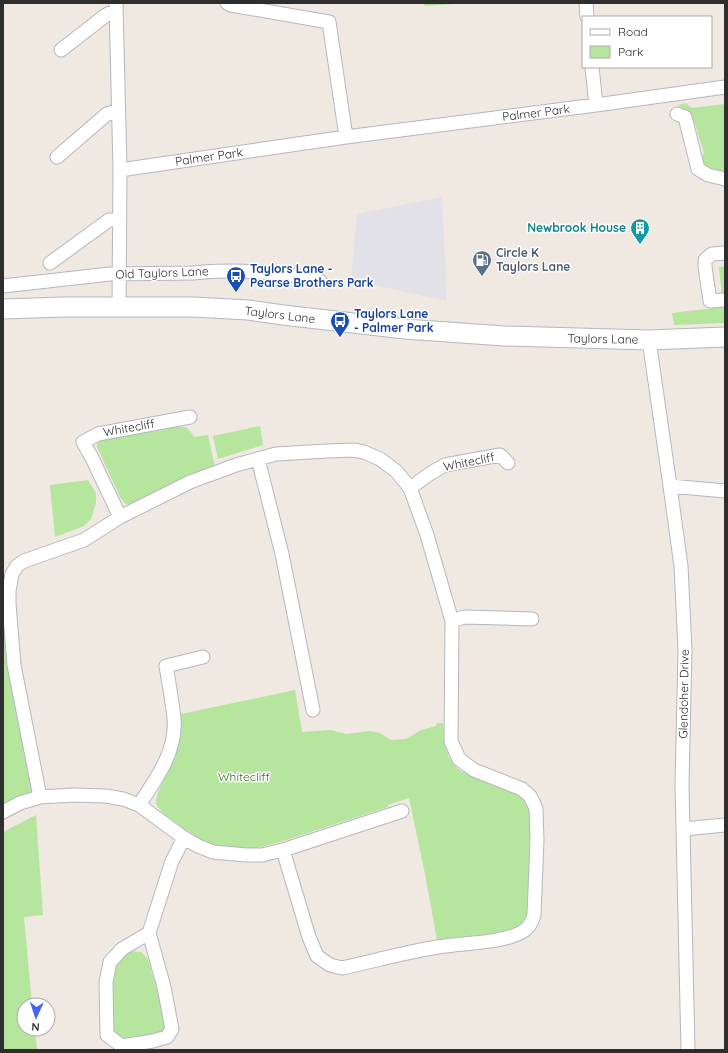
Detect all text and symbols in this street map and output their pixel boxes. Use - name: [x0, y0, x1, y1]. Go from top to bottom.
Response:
- legend: [582, 16, 712, 68]
- text: Road: [618, 24, 648, 39]
- text: Park: [618, 44, 643, 59]
- street label: Palmer Park: [501, 101, 571, 124]
- street label: Palmer Park: [174, 144, 244, 169]
- building icon: Newbrook House: [629, 217, 651, 245]
- place label: Newbrook House: [527, 220, 626, 235]
- place label: Circle K Taylors Lane: [496, 245, 570, 274]
- fuel station icon: Circle K Taylors Lane: [471, 249, 493, 277]
- place label: Taylors Lane - Pearse Brothers Park: [250, 261, 374, 290]
- street label: Old Taylors Lane: [115, 263, 209, 282]
- bus stop icon: Taylors Lane - Pearse Brothers Park: [225, 265, 247, 293]
- street label: Taylors Lane: [244, 303, 316, 326]
- place label: Taylors Lane - Palmer Park: [354, 306, 434, 335]
- bus stop icon: Taylors Lane - Palmer Park: [329, 310, 351, 338]
- street label: Taylors Lane: [567, 330, 639, 347]
- street label: Whitecliff: [102, 416, 156, 439]
- street label: Whitecliff: [442, 449, 496, 474]
- street label: Glendoher Drive: [675, 649, 692, 739]
- park label: Whitecliff: [218, 769, 270, 784]
- north arrow: [16, 997, 56, 1037]
- text: N: [31, 1020, 40, 1034]

